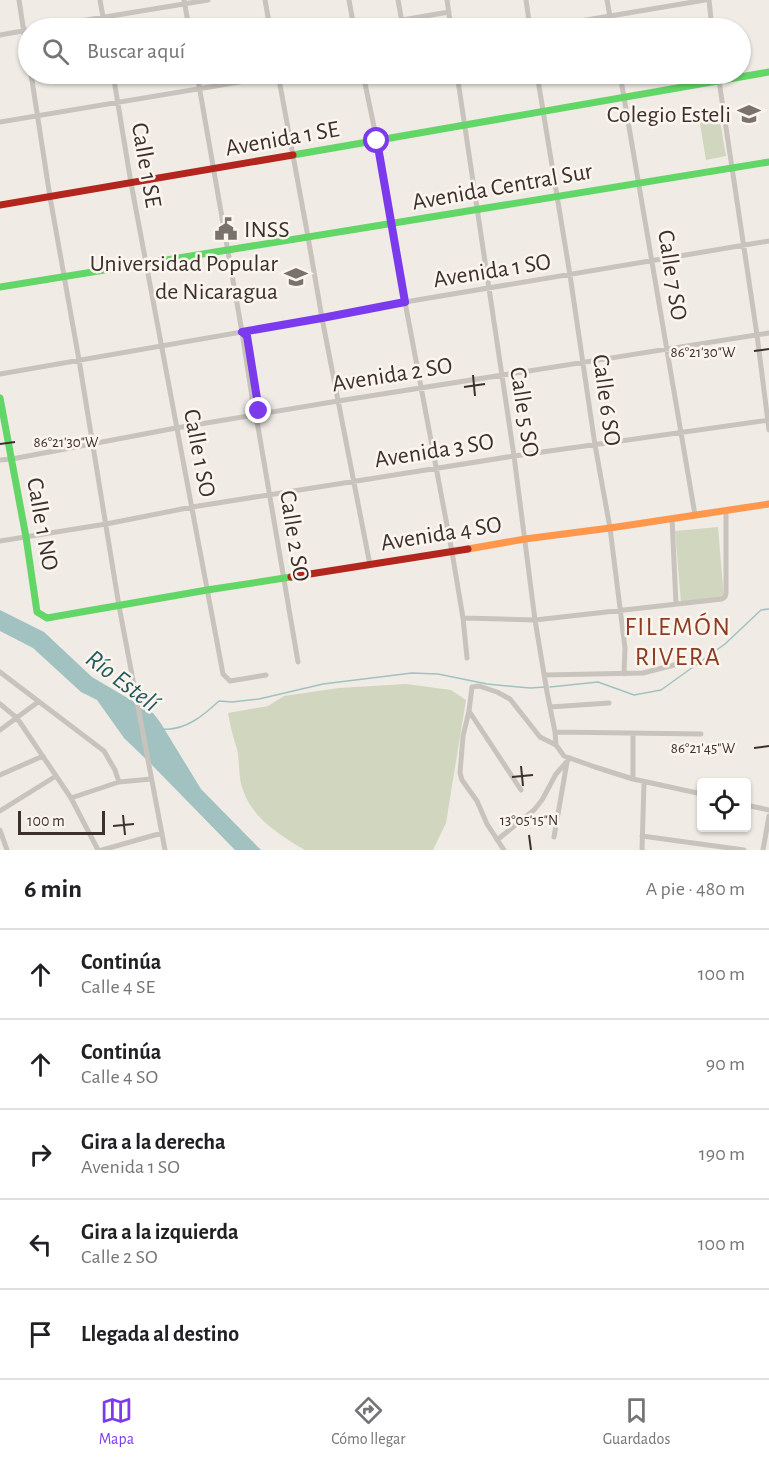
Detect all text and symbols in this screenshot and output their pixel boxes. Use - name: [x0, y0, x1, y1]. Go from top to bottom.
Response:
- search box: [18, 18, 751, 84]
- icon: search: [39, 35, 72, 68]
- text: Buscar aquí: [87, 40, 185, 62]
- school or university icon: Colegio Esteli: [736, 101, 762, 127]
- place label: Colegio Esteli: [607, 103, 731, 127]
- street label: Avenida 1 SE: [223, 117, 341, 161]
- street label: Calle 1 SE: [127, 121, 165, 210]
- route start: [363, 127, 389, 153]
- street label: Avenida Central Sur: [410, 159, 594, 215]
- public building icon: INSS: [213, 216, 239, 242]
- place label: INSS: [244, 218, 289, 242]
- street label: Calle 7 SO: [653, 228, 691, 322]
- street label: Avenida 1 SO: [432, 250, 553, 292]
- place label: Universidad Popular de Nicaragua: [90, 252, 278, 304]
- school or university icon: Universidad Popular de Nicaragua: [283, 264, 309, 290]
- text: 86°21'30"W: [671, 345, 736, 360]
- street label: Calle 6 SO: [588, 353, 624, 447]
- street label: Avenida 2 SO: [330, 354, 454, 396]
- street label: Calle 5 SO: [505, 365, 543, 459]
- route end: [245, 397, 271, 423]
- street label: Calle 1 SO: [179, 407, 219, 499]
- street label: Avenida 3 SO: [373, 430, 495, 472]
- text: 86°21'30"W: [34, 435, 99, 450]
- street label: Calle 1 NO: [22, 476, 62, 572]
- street label: Calle 2 SO: [275, 489, 313, 583]
- street label: Avenida 4 SO: [379, 513, 503, 555]
- district label: FILEMÓN RIVERA: [625, 612, 731, 670]
- water label: Río Estelí: [81, 645, 165, 717]
- text: 86°21'45"W: [671, 741, 736, 756]
- map controls: [697, 778, 751, 832]
- button: locate: [697, 778, 751, 832]
- scale bar: [18, 808, 105, 836]
- text: 100 m: [27, 813, 65, 829]
- text: 13°05'15"N: [500, 813, 558, 828]
- text: 6 min: [24, 876, 82, 902]
- text: A pie · 480 m: [646, 879, 745, 899]
- text: Continúa: [81, 951, 161, 973]
- icon: ahead: [24, 958, 57, 991]
- text: 100 m: [698, 964, 745, 984]
- text: Calle 4 SE: [81, 977, 155, 997]
- text: Continúa: [81, 1041, 161, 1063]
- icon: ahead: [24, 1048, 57, 1081]
- text: 90 m: [706, 1054, 745, 1074]
- text: Calle 4 SO: [81, 1067, 158, 1087]
- text: Gira a la derecha: [81, 1131, 226, 1153]
- icon: right: [24, 1138, 57, 1171]
- text: 190 m: [699, 1144, 745, 1164]
- text: Avenida 1 SO: [81, 1157, 180, 1177]
- text: Gira a la izquierda: [81, 1221, 239, 1243]
- icon: left: [24, 1228, 57, 1261]
- text: 100 m: [698, 1234, 745, 1254]
- text: Calle 2 SO: [81, 1247, 158, 1267]
- icon: arrive: [24, 1318, 57, 1351]
- text: Llegada al destino: [81, 1323, 239, 1345]
- tab: Mapa: [99, 1394, 134, 1449]
- tab: Cómo llegar: [331, 1394, 405, 1449]
- tab: Guardados: [603, 1394, 670, 1449]

